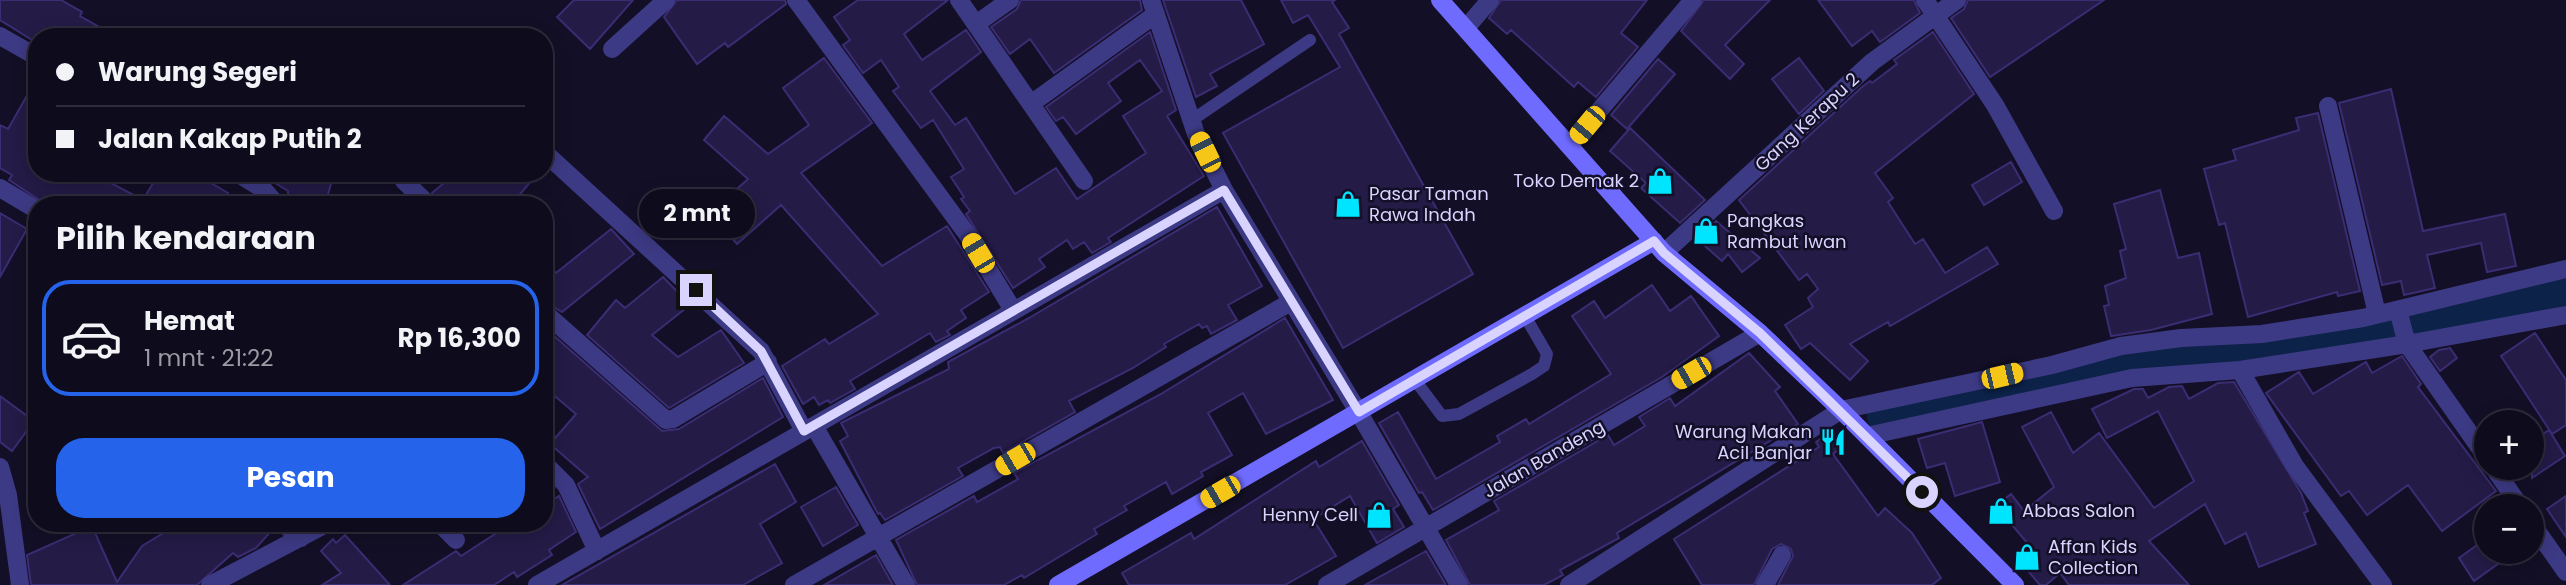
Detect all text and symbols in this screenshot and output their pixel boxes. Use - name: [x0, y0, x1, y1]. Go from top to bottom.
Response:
- text: Warung Segeri: [98, 54, 297, 90]
- street label: Gang Kerapu 2: [1749, 67, 1864, 177]
- car: [1566, 102, 1609, 148]
- text: Jalan Kakap Putih 2: [98, 121, 362, 157]
- car: [1187, 129, 1224, 175]
- shop icon: Toko Demak 2: [1645, 166, 1675, 196]
- place label: Toko Demak 2: [1513, 168, 1639, 193]
- place label: Pasar Taman Rawa Indah: [1369, 181, 1489, 227]
- callout: 2 mnt: [638, 188, 754, 238]
- shop icon: Pasar Taman Rawa Indah: [1333, 189, 1363, 219]
- text: 2 mnt: [663, 197, 731, 229]
- place label: Pangkas Rambut Iwan: [1727, 208, 1847, 254]
- text: Pilih kendaraan: [56, 215, 316, 260]
- shop icon: Pangkas Rambut Iwan: [1691, 216, 1721, 246]
- car: [959, 230, 998, 276]
- route end: [680, 274, 712, 306]
- text: Hemat: [144, 303, 235, 339]
- icon: car: [60, 307, 123, 370]
- text: Rp 16,300: [397, 320, 521, 356]
- text: 1 mnt · 21:22: [144, 342, 273, 374]
- car: [1668, 353, 1715, 393]
- car: [1980, 361, 2025, 391]
- map controls: [2474, 410, 2544, 564]
- button: +: [2474, 410, 2544, 480]
- street label: Jalan Bandeng: [1478, 414, 1609, 503]
- place label: Warung Makan Acil Banjar: [1675, 419, 1812, 465]
- restaurant icon: Warung Makan Acil Banjar: [1818, 427, 1848, 457]
- button: Pesan: [56, 438, 525, 518]
- car: [992, 439, 1039, 479]
- car: [1197, 472, 1244, 512]
- route start: [1906, 476, 1938, 508]
- button: −: [2474, 494, 2544, 564]
- shop icon: Abbas Salon: [1986, 496, 2016, 526]
- place label: Abbas Salon: [2022, 498, 2135, 523]
- shop icon: Henny Cell: [1364, 500, 1394, 530]
- place label: Henny Cell: [1262, 502, 1358, 527]
- place label: Affan Kids Collection: [2048, 534, 2138, 580]
- shop icon: Affan Kids Collection: [2012, 542, 2042, 572]

